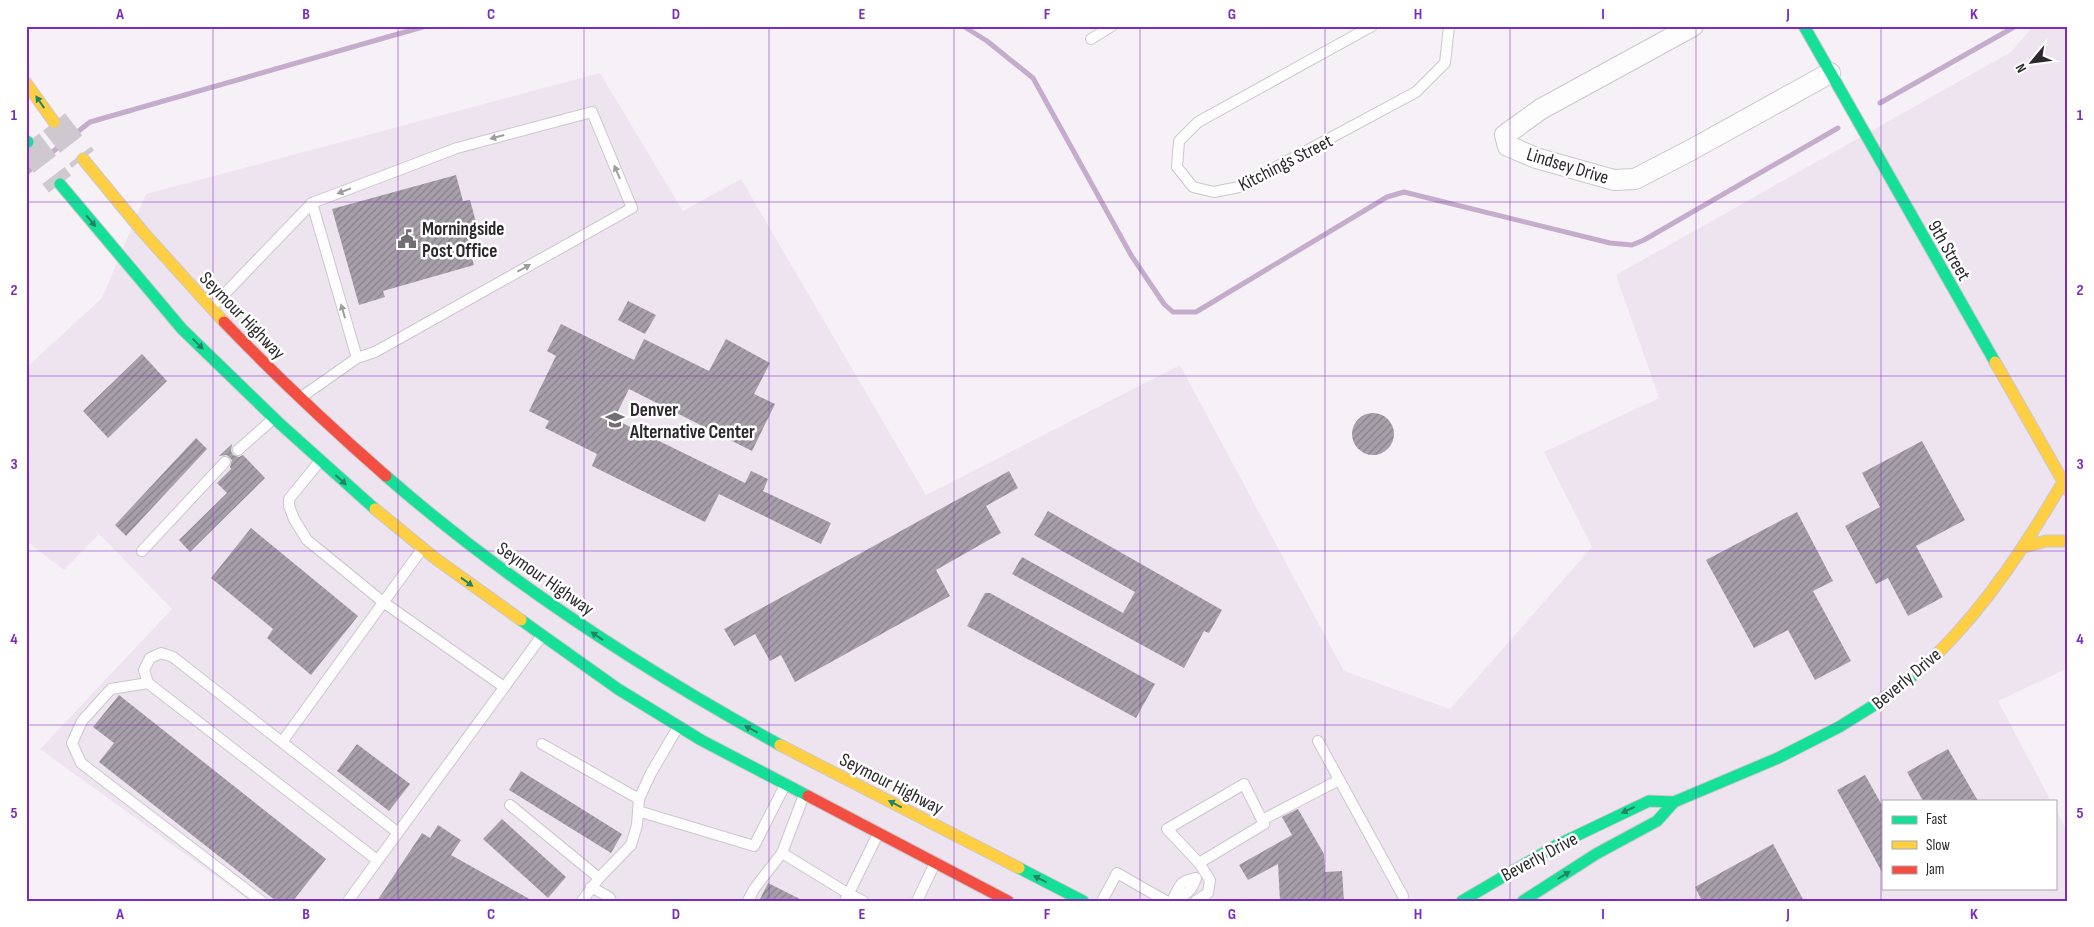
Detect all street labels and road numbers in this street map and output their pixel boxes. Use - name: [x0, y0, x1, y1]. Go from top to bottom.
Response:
- street label: Kitchings Street: [1235, 130, 1337, 197]
- street label: Lindsey Drive: [1524, 143, 1611, 190]
- street label: 9th Street: [1922, 217, 1975, 285]
- street label: Seymour Highway: [194, 267, 290, 365]
- street label: Seymour Highway: [492, 537, 599, 622]
- street label: Beverly Drive: [1868, 644, 1946, 715]
- street label: Seymour Highway: [836, 748, 948, 821]
- street label: Beverly Drive: [1498, 828, 1582, 887]

